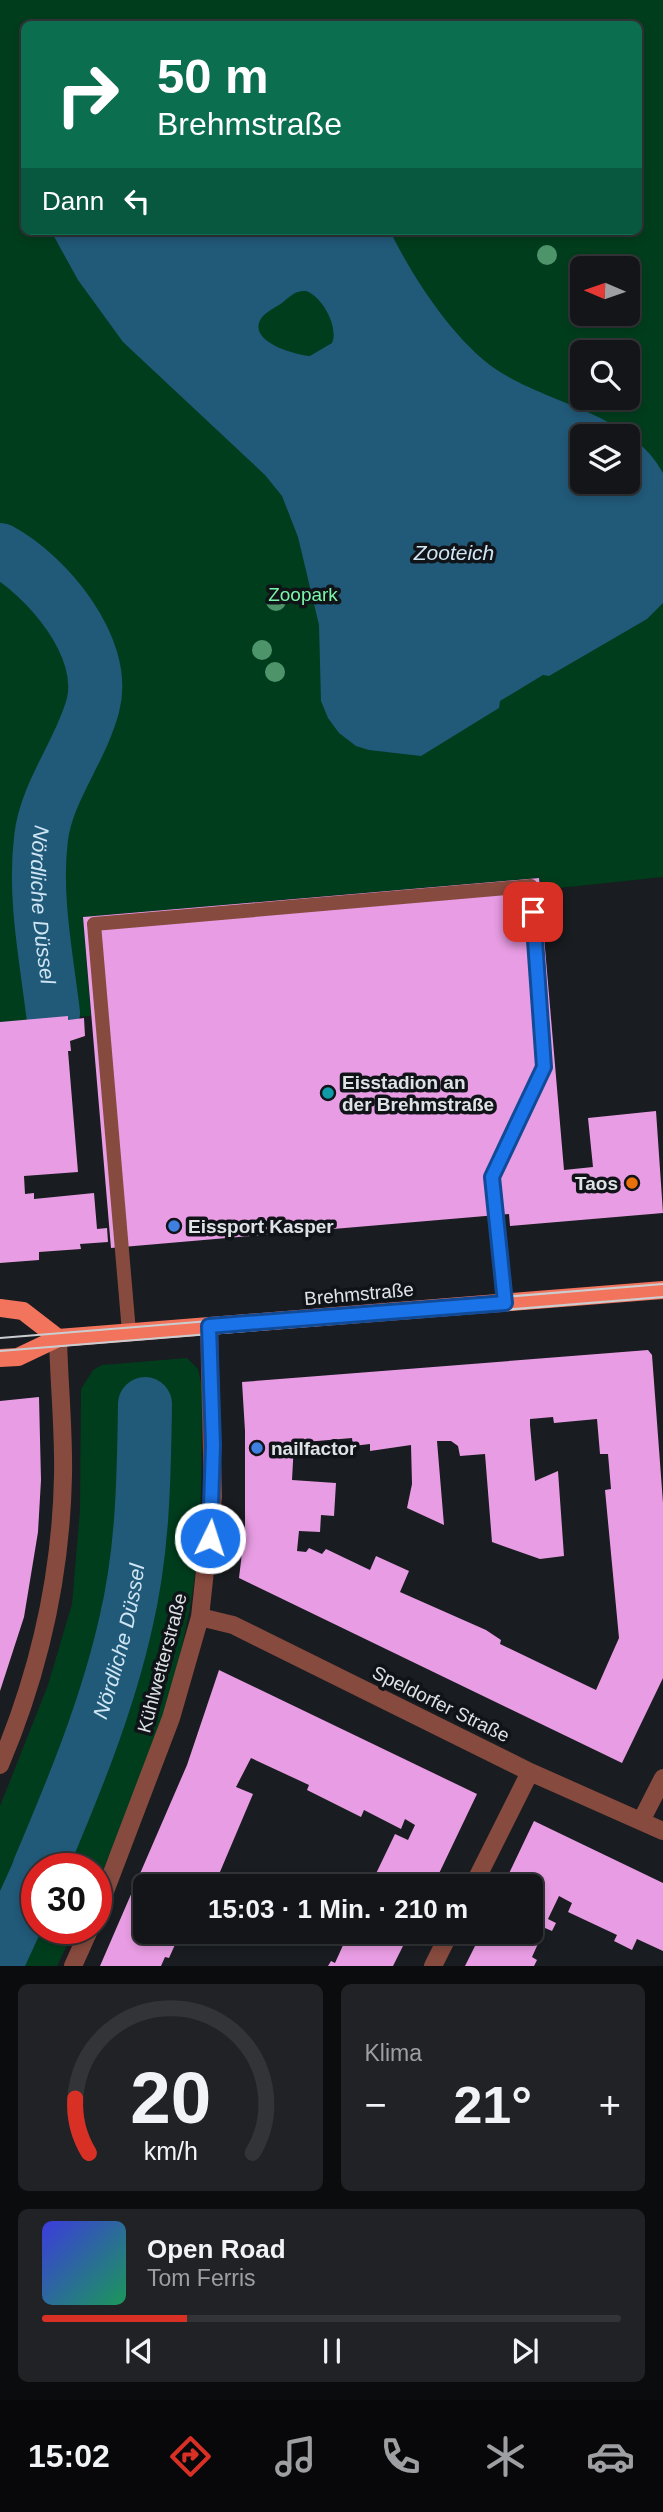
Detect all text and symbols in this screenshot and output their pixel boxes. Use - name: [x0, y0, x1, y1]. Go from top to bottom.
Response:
- icon: right: [42, 49, 133, 140]
- text: 50 m: [157, 49, 269, 103]
- text: Brehmstraße: [157, 106, 342, 142]
- icon: left: [118, 182, 156, 220]
- text: Dann: [42, 186, 104, 216]
- north arrow: [570, 256, 640, 326]
- map controls: [570, 256, 640, 494]
- button: search: [570, 340, 640, 410]
- button: layers: [570, 424, 640, 494]
- water label: Zooteich: [413, 541, 494, 564]
- park label: Zoopark: [268, 584, 338, 605]
- water label: Nördliche Düssel: [27, 824, 61, 987]
- pin: [503, 882, 563, 942]
- icon: arrive: [514, 893, 552, 931]
- place label: Eisstadion an der Brehmstraße: [342, 1072, 494, 1115]
- marker: Eisstadion an der Brehmstraße: [320, 1085, 336, 1101]
- place label: Taos: [575, 1173, 618, 1194]
- marker: Taos: [624, 1175, 640, 1191]
- place label: Eissport Kasper: [188, 1216, 334, 1237]
- marker: Eissport Kasper: [166, 1218, 182, 1234]
- street label: Brehmstraße: [303, 1279, 415, 1309]
- place label: nailfactor: [271, 1438, 357, 1459]
- marker: nailfactor: [249, 1440, 265, 1456]
- position arrow: [173, 1501, 247, 1575]
- water label: Nördliche Düssel: [88, 1561, 148, 1721]
- street label: Kühlwetterstraße: [133, 1591, 191, 1735]
- street label: Speldorfer Straße: [369, 1662, 513, 1746]
- speed limit sign: 30: [21, 1853, 112, 1944]
- text: 15:03 · 1 Min. · 210 m: [208, 1894, 468, 1924]
- text: Klima: [365, 2040, 422, 2066]
- text: 20: [130, 2058, 211, 2139]
- text: 21°: [453, 2076, 532, 2134]
- text: −: [365, 2084, 387, 2126]
- text: +: [599, 2084, 621, 2126]
- text: km/h: [143, 2137, 197, 2165]
- text: Open Road: [147, 2234, 286, 2264]
- text: Tom Ferris: [147, 2265, 256, 2291]
- icon: previous: [120, 2332, 158, 2370]
- icon: pause: [313, 2332, 351, 2370]
- icon: next: [506, 2332, 544, 2370]
- icon: directions: [166, 2432, 215, 2481]
- icon: music: [271, 2432, 320, 2481]
- icon: phone: [376, 2432, 425, 2481]
- icon: climate: [481, 2432, 530, 2481]
- icon: car: [586, 2432, 635, 2481]
- text: 15:02: [28, 2438, 110, 2474]

